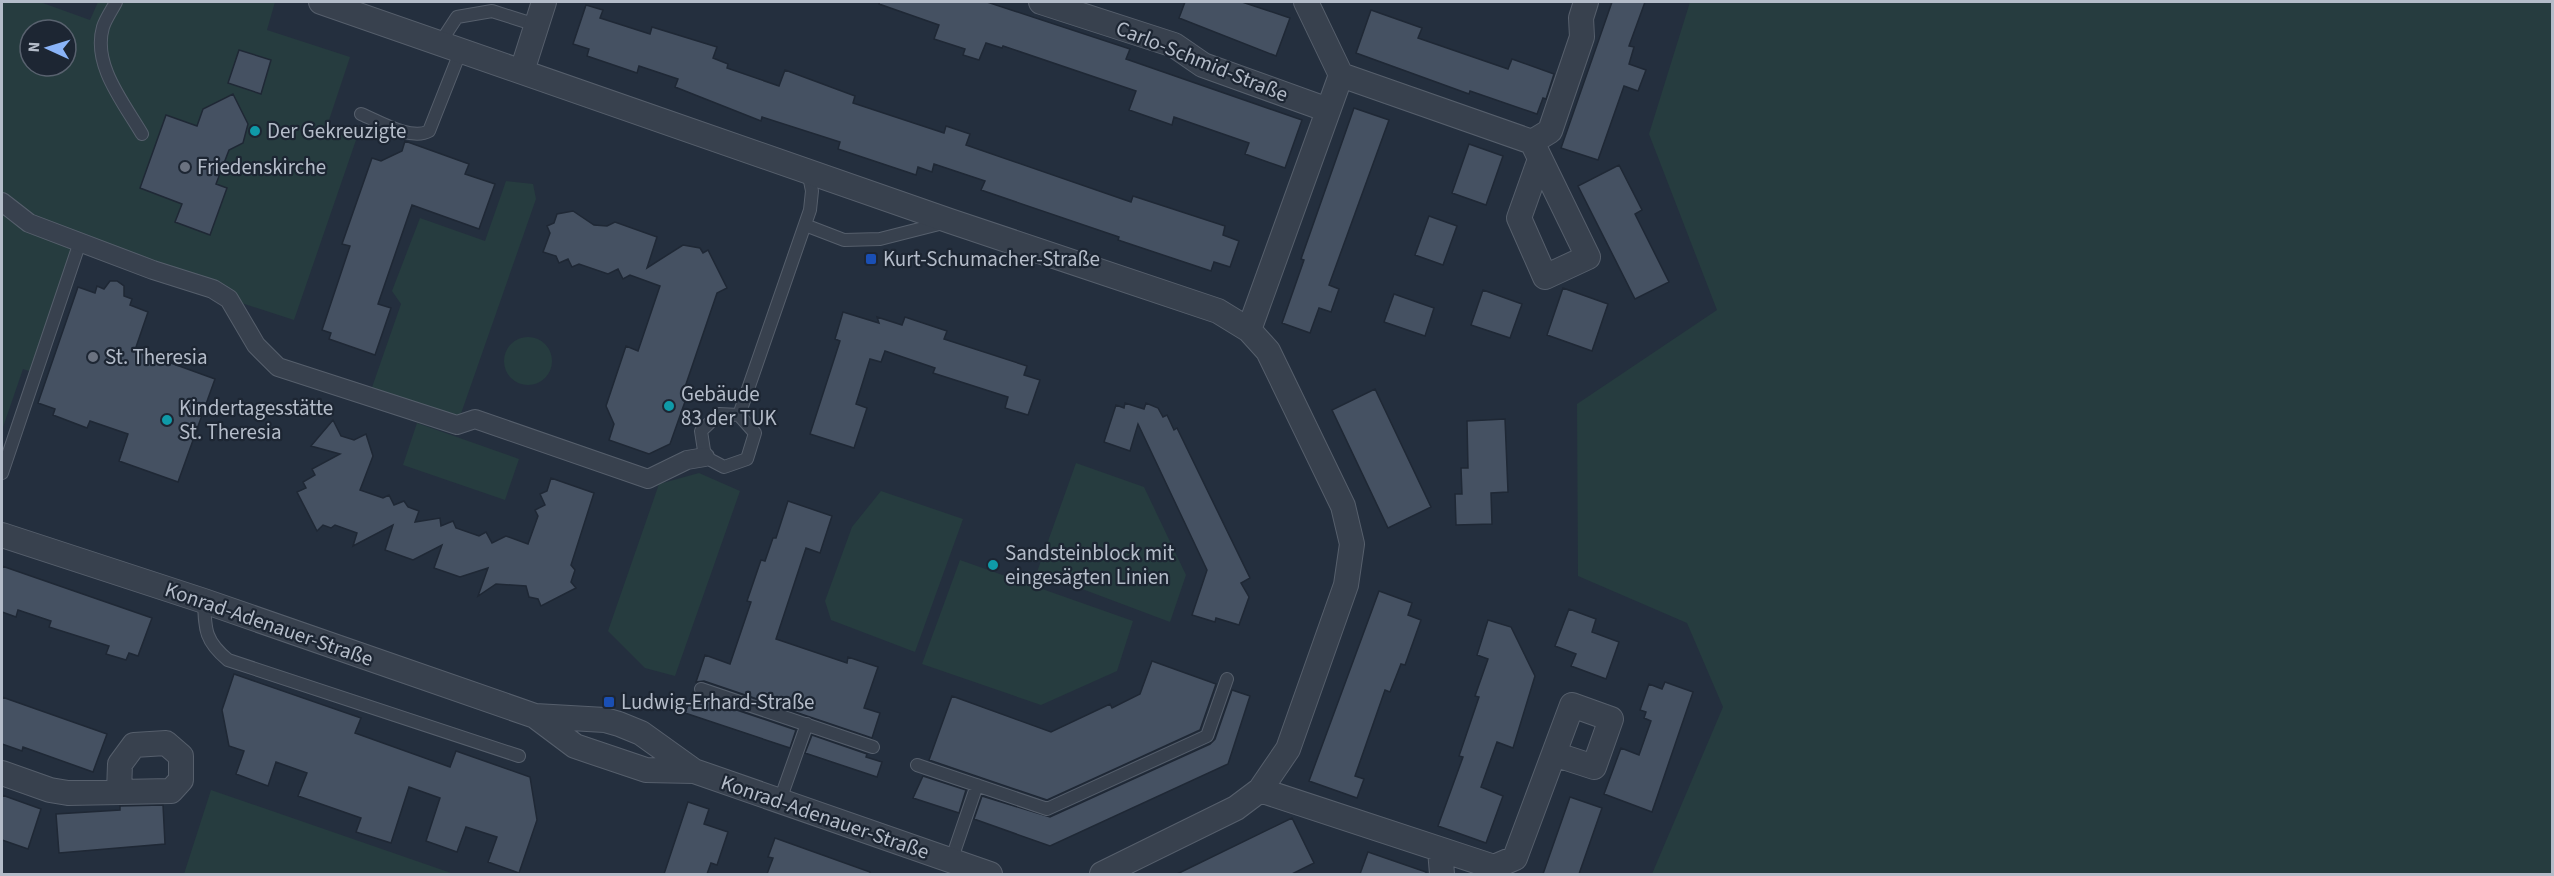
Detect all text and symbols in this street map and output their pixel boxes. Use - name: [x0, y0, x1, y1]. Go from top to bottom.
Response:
- street label: Carlo-Schmid-Straße: [1111, 13, 1293, 109]
- north arrow: [18, 18, 78, 78]
- text: N: [23, 41, 45, 53]
- place label: Der Gekreuzigte: [267, 116, 406, 146]
- marker: Der Gekreuzigte: [248, 124, 262, 138]
- place label: Friedenskirche: [197, 152, 326, 182]
- marker: Friedenskirche: [178, 160, 192, 174]
- place label: Kurt-Schumacher-Straße: [883, 244, 1100, 274]
- marker: Kurt-Schumacher-Straße: [864, 252, 878, 266]
- place label: St. Theresia: [105, 342, 208, 372]
- marker: St. Theresia: [86, 350, 100, 364]
- place label: Gebäude 83 der TUK: [681, 379, 777, 433]
- place label: Kindertagesstätte St. Theresia: [179, 393, 333, 447]
- marker: Gebäude 83 der TUK: [662, 399, 676, 413]
- marker: Kindertagesstätte St. Theresia: [160, 413, 174, 427]
- place label: Sandsteinblock mit eingesägten Linien: [1005, 538, 1174, 592]
- marker: Sandsteinblock mit eingesägten Linien: [986, 558, 1000, 572]
- street label: Konrad-Adenauer-Straße: [161, 574, 377, 674]
- place label: Ludwig-Erhard-Straße: [621, 687, 814, 717]
- marker: Ludwig-Erhard-Straße: [602, 695, 616, 709]
- street label: Konrad-Adenauer-Straße: [717, 767, 933, 867]

